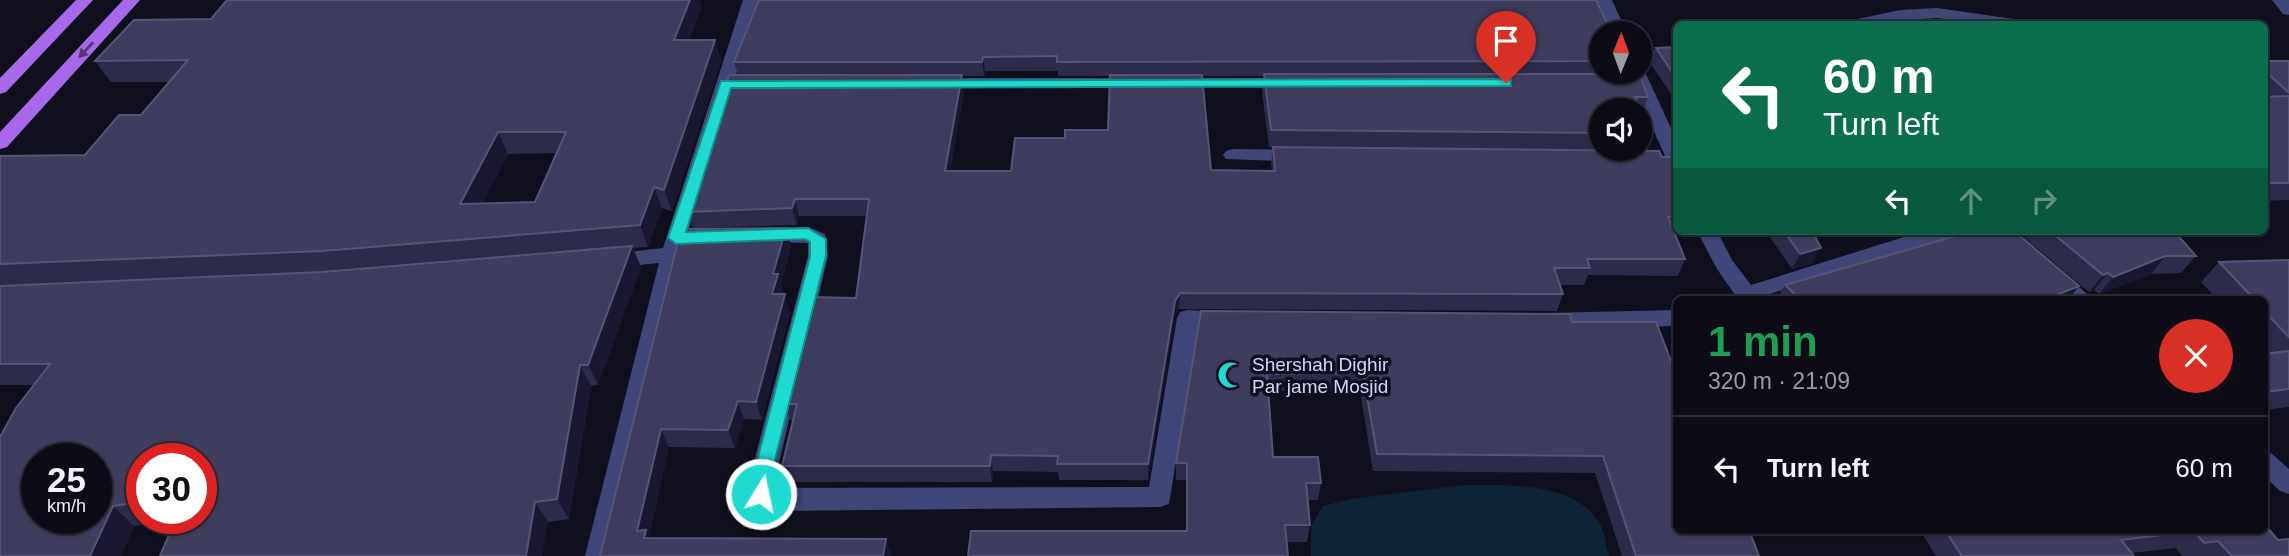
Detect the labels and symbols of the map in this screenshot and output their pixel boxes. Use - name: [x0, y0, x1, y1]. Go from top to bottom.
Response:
- pin: [1476, 11, 1536, 83]
- north arrow: [1589, 21, 1652, 84]
- one-way arrow: [78, 41, 94, 59]
- place label: Shershah Dighir Par jame Mosjid: [1252, 354, 1389, 397]
- mosque icon: Shershah Dighir Par jame Mosjid: [1216, 360, 1246, 390]
- speed limit sign: 30: [126, 443, 217, 534]
- position arrow: [724, 457, 798, 531]

